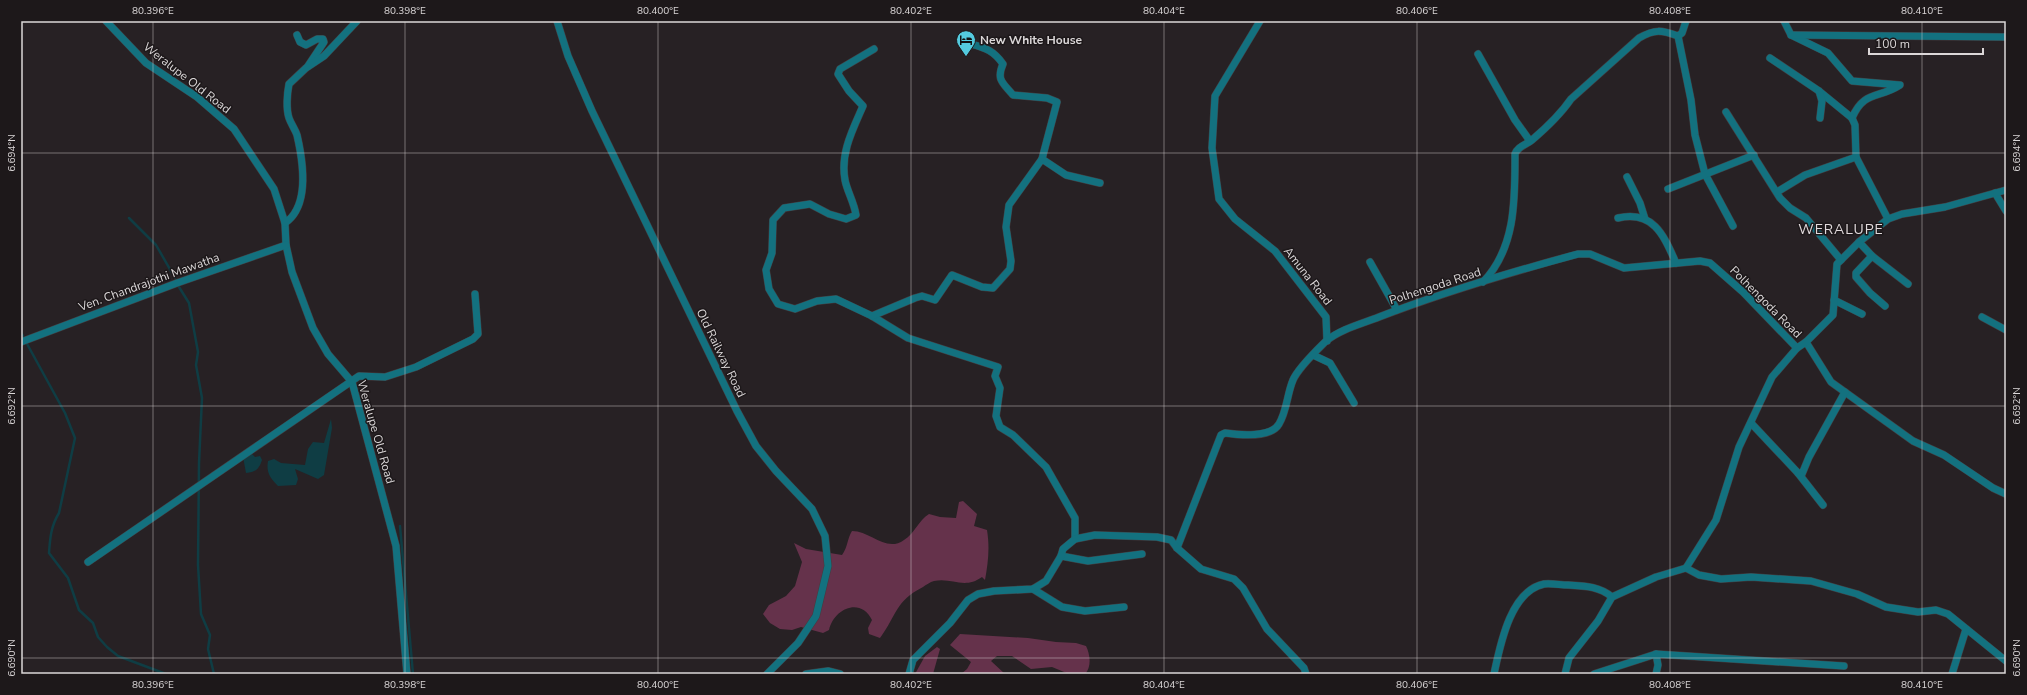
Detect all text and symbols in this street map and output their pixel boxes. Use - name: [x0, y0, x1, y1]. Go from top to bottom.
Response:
- text: 80.396°E: [132, 4, 174, 18]
- text: 80.398°E: [384, 4, 426, 18]
- text: 80.400°E: [637, 4, 679, 18]
- text: 80.402°E: [890, 4, 932, 18]
- text: 80.404°E: [1143, 4, 1185, 18]
- text: 80.406°E: [1396, 4, 1438, 18]
- text: 80.408°E: [1649, 4, 1691, 18]
- text: 80.410°E: [1901, 4, 1943, 18]
- hotel icon: New White House: [955, 29, 977, 57]
- scale bar: [1869, 30, 1983, 56]
- place label: New White House: [980, 32, 1083, 48]
- text: 100 m: [1875, 36, 1910, 52]
- street label: Weralupe Old Road: [140, 39, 234, 117]
- text: 6.694°N: [5, 134, 19, 172]
- text: 6.694°N: [2010, 134, 2024, 172]
- district label: WERALUPE: [1798, 220, 1884, 239]
- street label: Amuna Road: [1280, 244, 1336, 308]
- street label: Ven. Chandrajothi Mawatha: [75, 249, 222, 315]
- street label: Polhengoda Road: [1727, 263, 1805, 341]
- street label: Polhengoda Road: [1387, 264, 1483, 308]
- street label: Old Railway Road: [693, 306, 749, 400]
- street label: Weralupe Old Road: [354, 378, 398, 486]
- text: 6.692°N: [5, 387, 19, 425]
- text: 6.692°N: [2010, 387, 2024, 425]
- text: 6.690°N: [5, 639, 19, 677]
- text: 6.690°N: [2010, 639, 2024, 677]
- text: 80.396°E: [132, 678, 174, 692]
- text: 80.398°E: [384, 678, 426, 692]
- text: 80.400°E: [637, 678, 679, 692]
- text: 80.402°E: [890, 678, 932, 692]
- text: 80.404°E: [1143, 678, 1185, 692]
- text: 80.406°E: [1396, 678, 1438, 692]
- text: 80.408°E: [1649, 678, 1691, 692]
- text: 80.410°E: [1901, 678, 1943, 692]

